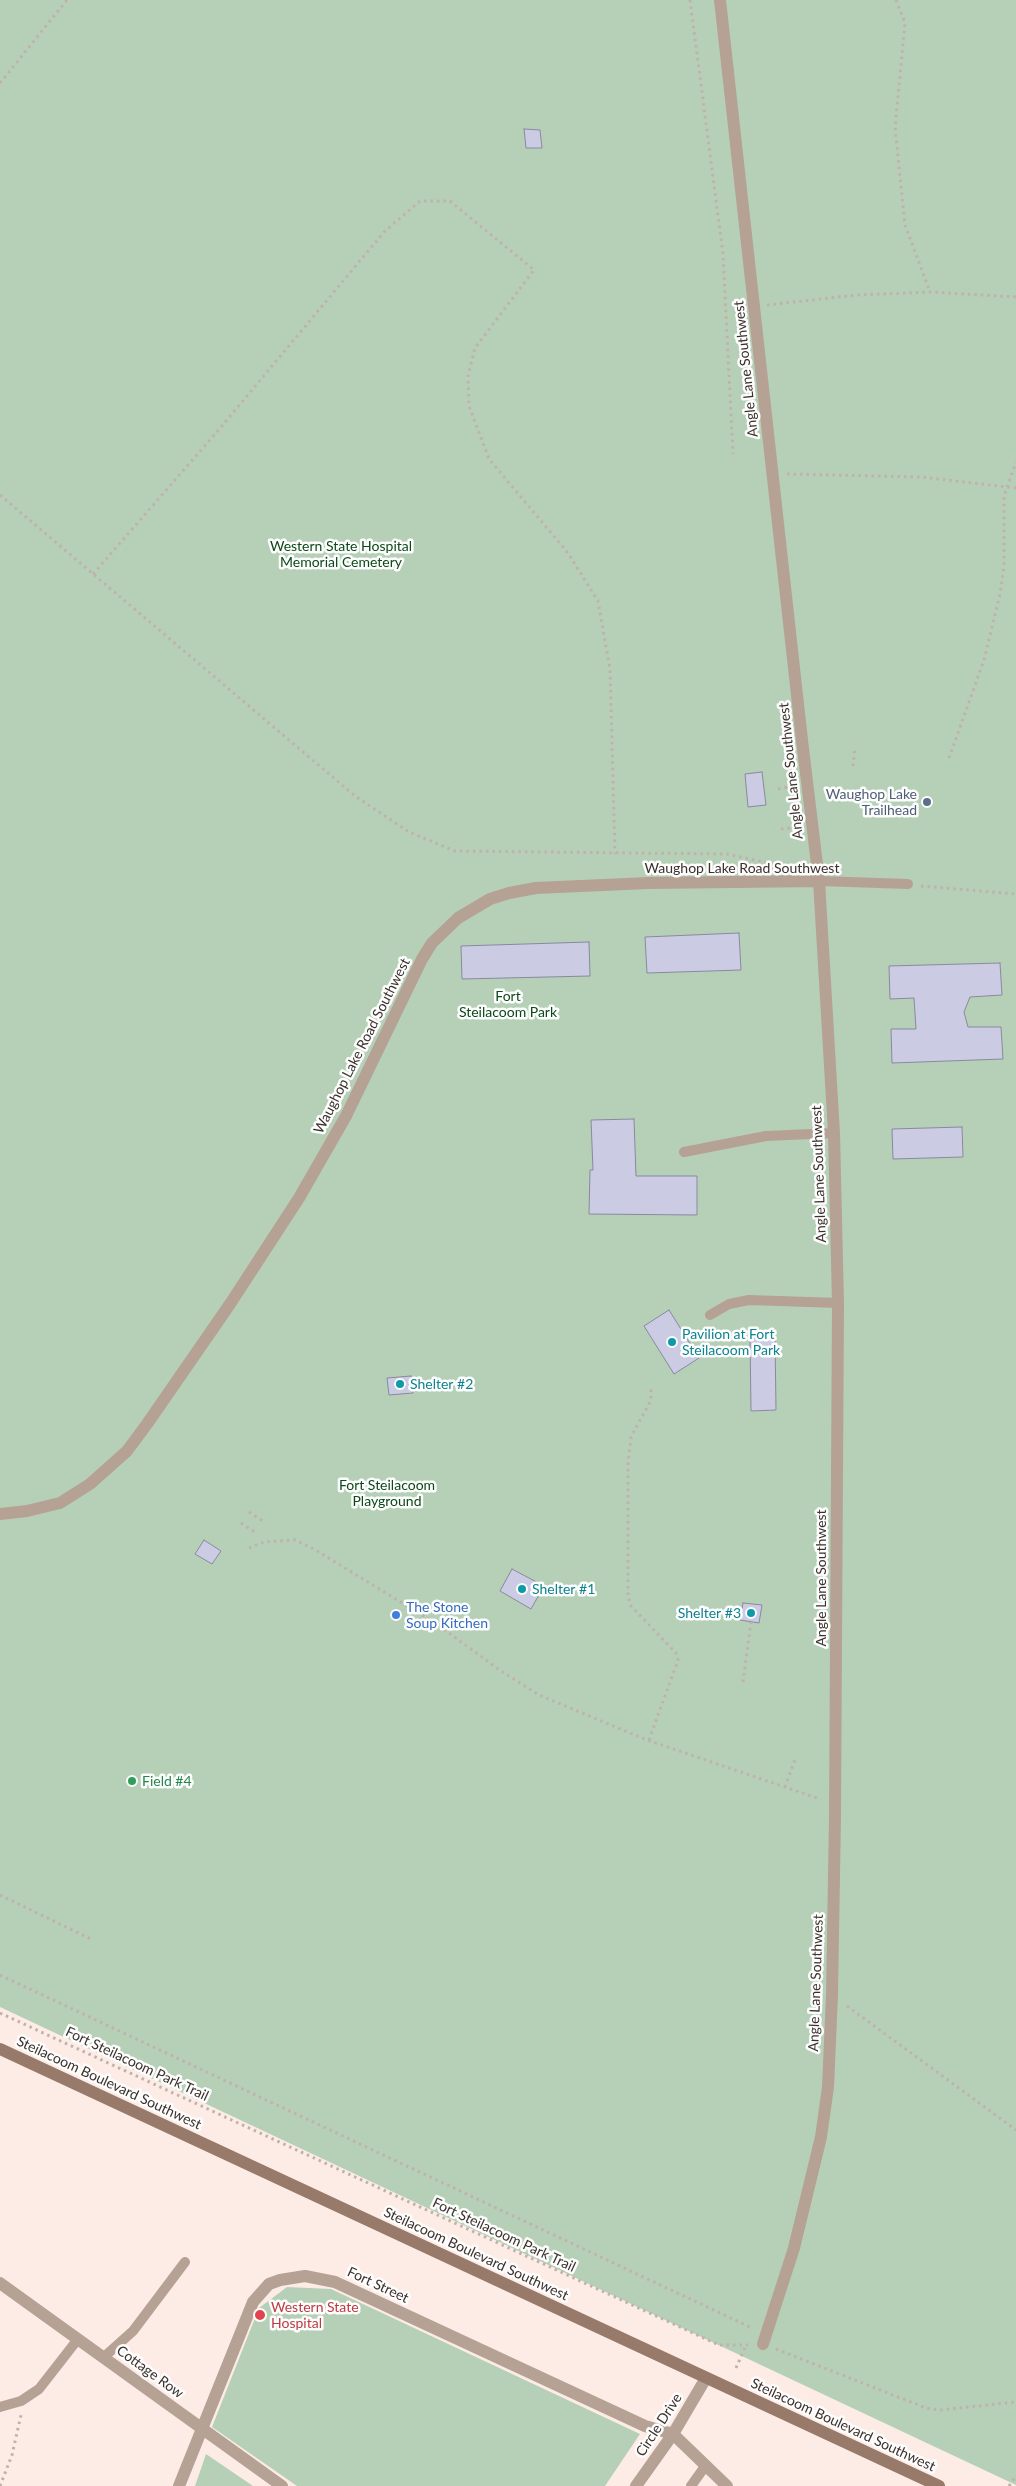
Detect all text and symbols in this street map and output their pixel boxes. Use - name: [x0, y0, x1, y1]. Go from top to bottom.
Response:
- street label: Angle Lane Southwest: [730, 300, 762, 438]
- park label: Western State Hospital Memorial Cemetery: [270, 538, 412, 570]
- street label: Angle Lane Southwest: [775, 702, 807, 840]
- place label: Waughop Lake Trailhead: [826, 786, 917, 819]
- marker: Waughop Lake Trailhead: [921, 796, 933, 808]
- street label: Waughop Lake Road Southwest: [645, 860, 839, 876]
- street label: Waughop Lake Road Southwest: [310, 955, 414, 1137]
- park label: Fort Steilacoom Park: [459, 988, 557, 1020]
- street label: Angle Lane Southwest: [808, 1105, 830, 1243]
- place label: Pavilion at Fort Steilacoom Park: [682, 1326, 780, 1358]
- marker: Pavilion at Fort Steilacoom Park: [666, 1336, 678, 1348]
- place label: Shelter #2: [410, 1376, 473, 1392]
- marker: Shelter #2: [394, 1378, 406, 1390]
- park label: Fort Steilacoom Playground: [339, 1477, 435, 1510]
- street label: Angle Lane Southwest: [813, 1509, 829, 1647]
- place label: Shelter #1: [532, 1581, 595, 1597]
- marker: Shelter #1: [516, 1583, 528, 1595]
- place label: The Stone Soup Kitchen: [406, 1599, 488, 1631]
- place label: Shelter #3: [678, 1605, 741, 1621]
- marker: Shelter #3: [745, 1607, 757, 1619]
- marker: The Stone Soup Kitchen: [390, 1609, 402, 1621]
- place label: Field #4: [142, 1773, 192, 1789]
- marker: Field #4: [126, 1775, 138, 1787]
- street label: Angle Lane Southwest: [805, 1914, 827, 2052]
- street label: Fort Steilacoom Park Trail: [63, 2023, 211, 2105]
- street label: Steilacoom Boulevard Southwest: [14, 2033, 204, 2133]
- street label: Fort Steilacoom Park Trail: [430, 2194, 578, 2276]
- street label: Steilacoom Boulevard Southwest: [381, 2204, 571, 2304]
- street label: Fort Street: [345, 2263, 411, 2307]
- place label: Western State Hospital: [271, 2299, 359, 2332]
- marker: Western State Hospital: [253, 2308, 267, 2322]
- street label: Cottage Row: [113, 2342, 187, 2402]
- street label: Steilacoom Boulevard Southwest: [748, 2375, 938, 2475]
- street label: Circle Drive: [632, 2390, 686, 2460]

